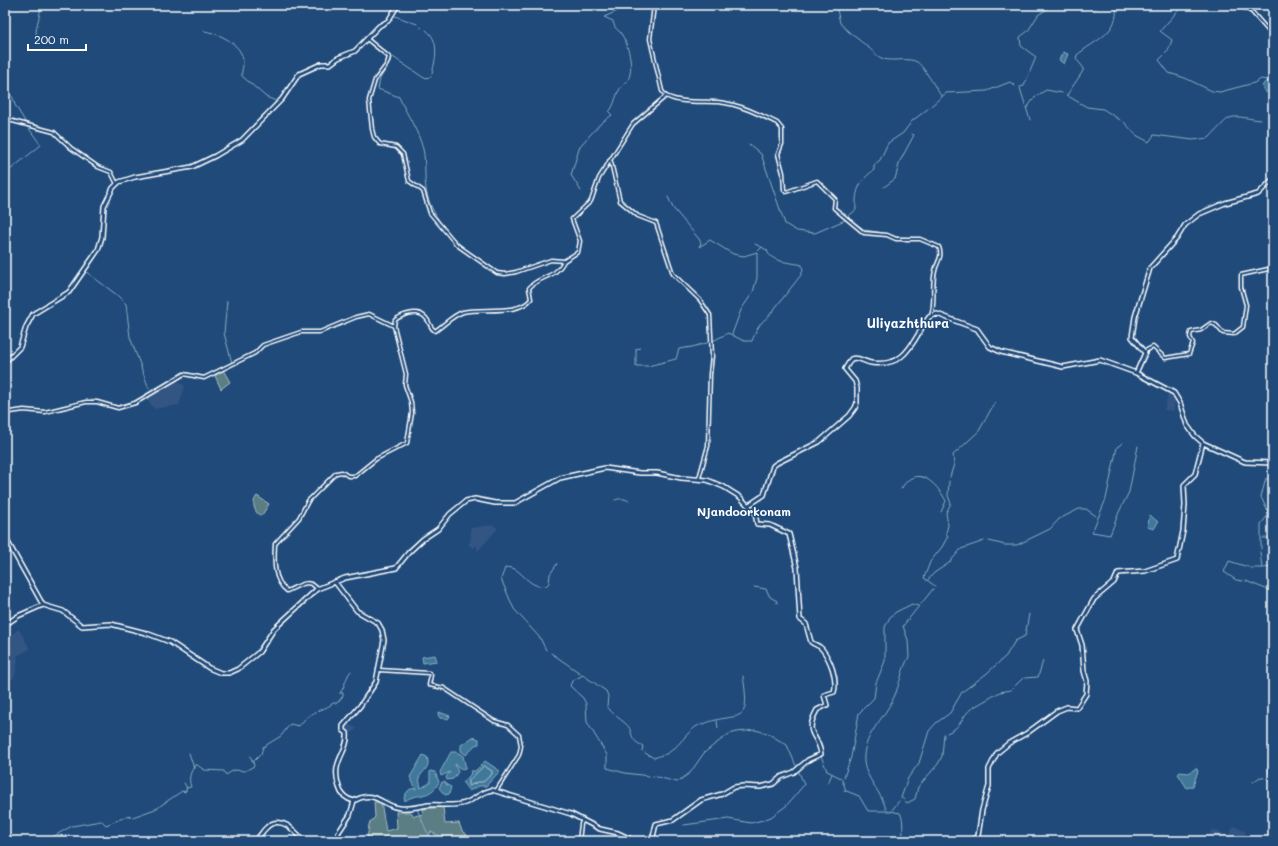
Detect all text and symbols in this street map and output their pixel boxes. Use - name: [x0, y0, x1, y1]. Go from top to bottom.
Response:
- scale bar: [28, 26, 86, 52]
- text: 200 m: [34, 31, 69, 47]
- district label: Uliyazhthura: [867, 314, 949, 332]
- district label: Njandoorkonam: [697, 503, 791, 519]

